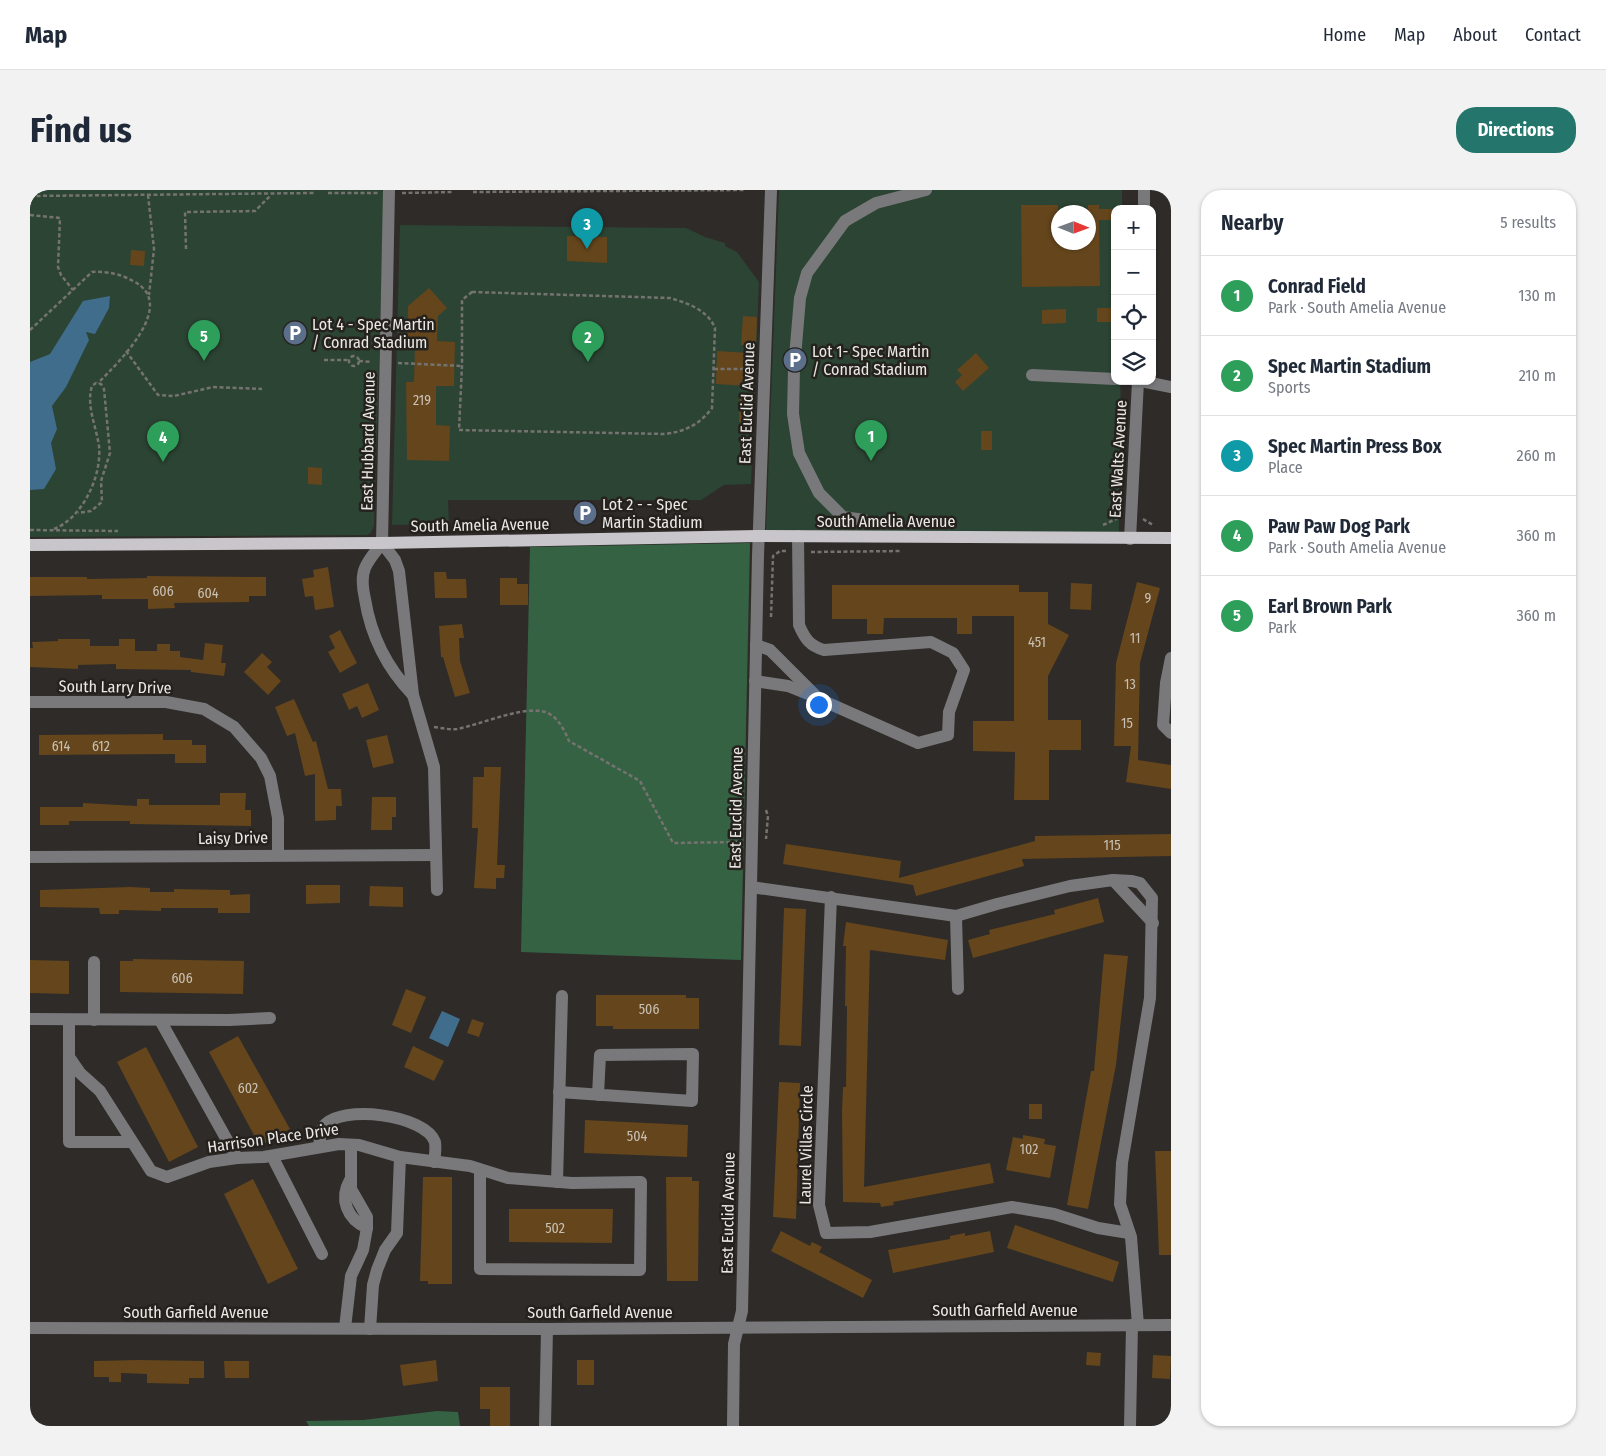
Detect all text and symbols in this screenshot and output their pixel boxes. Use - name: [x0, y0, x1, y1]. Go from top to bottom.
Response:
- text: Map: [25, 21, 67, 49]
- text: Home: [1323, 24, 1366, 46]
- text: Map: [1394, 24, 1425, 46]
- text: About: [1453, 24, 1497, 46]
- text: Contact: [1525, 24, 1581, 46]
- button: Directions: [1456, 107, 1576, 153]
- text: Find us: [30, 109, 132, 151]
- north arrow: [1051, 205, 1096, 250]
- map controls: [1111, 205, 1156, 385]
- button: +: [1111, 205, 1156, 250]
- pin: 3: [571, 208, 603, 249]
- text: Nearby: [1221, 210, 1283, 236]
- text: 5 results: [1500, 213, 1556, 232]
- button: −: [1111, 250, 1156, 295]
- text: Conrad Field: [1268, 275, 1366, 298]
- text: 1: [1234, 286, 1240, 305]
- text: 130 m: [1518, 286, 1556, 305]
- button: locate: [1111, 295, 1156, 340]
- text: Park · South Amelia Avenue: [1268, 298, 1446, 317]
- place label: Lot 4 - Spec Martin / Conrad Stadium: [312, 315, 435, 352]
- pin: 5: [188, 320, 220, 361]
- parking icon: Lot 4 - Spec Martin / Conrad Stadium: [282, 320, 308, 346]
- pin: 2: [572, 321, 604, 362]
- button: layers: [1111, 340, 1156, 385]
- street label: East Euclid Avenue: [735, 342, 759, 464]
- place label: Lot 1- Spec Martin / Conrad Stadium: [812, 342, 930, 379]
- parking icon: Lot 1- Spec Martin / Conrad Stadium: [782, 347, 808, 373]
- text: Spec Martin Stadium: [1268, 355, 1431, 378]
- text: 2: [1233, 366, 1241, 385]
- text: 210 m: [1519, 366, 1556, 385]
- street label: East Hubbard Avenue: [357, 371, 379, 511]
- text: Sports: [1268, 378, 1311, 397]
- house number: 219: [413, 392, 431, 409]
- street label: East Walts Avenue: [1105, 399, 1131, 519]
- pin: 1: [855, 420, 887, 461]
- pin: 4: [147, 421, 179, 462]
- text: Spec Martin Press Box: [1268, 435, 1442, 458]
- text: 3: [1233, 446, 1241, 465]
- text: 260 m: [1517, 446, 1556, 465]
- text: Place: [1268, 458, 1303, 477]
- place label: Lot 2 - - Spec Martin Stadium: [602, 495, 702, 532]
- parking icon: Lot 2 - - Spec Martin Stadium: [572, 500, 598, 526]
- street label: South Amelia Avenue: [817, 512, 955, 531]
- street label: South Amelia Avenue: [410, 514, 550, 536]
- text: Paw Paw Dog Park: [1268, 515, 1410, 538]
- text: 4: [1233, 526, 1241, 545]
- text: 360 m: [1516, 526, 1556, 545]
- text: Park · South Amelia Avenue: [1268, 538, 1446, 557]
- house number: 606: [152, 583, 174, 600]
- house number: 604: [197, 585, 219, 602]
- house number: 9: [1145, 590, 1152, 607]
- text: Earl Brown Park: [1268, 595, 1392, 618]
- text: 5: [1233, 606, 1241, 625]
- text: 360 m: [1516, 606, 1556, 625]
- text: Park: [1268, 618, 1296, 637]
- house number: 11: [1130, 630, 1140, 647]
- house number: 451: [1028, 634, 1046, 651]
- house number: 13: [1124, 676, 1136, 693]
- street label: South Larry Drive: [58, 677, 172, 697]
- your location: [806, 692, 832, 718]
- house number: 15: [1121, 715, 1133, 732]
- house number: 614: [52, 738, 70, 755]
- house number: 612: [92, 738, 110, 755]
- street label: East Euclid Avenue: [725, 747, 747, 869]
- street label: Laisy Drive: [198, 828, 268, 848]
- house number: 115: [1103, 837, 1121, 854]
- house number: 606: [171, 970, 193, 987]
- house number: 506: [639, 1001, 659, 1018]
- house number: 602: [238, 1080, 258, 1097]
- street label: Laurel Villas Circle: [795, 1085, 817, 1205]
- street label: Harrison Place Drive: [206, 1119, 340, 1157]
- house number: 504: [627, 1128, 647, 1145]
- house number: 102: [1020, 1141, 1038, 1158]
- street label: East Euclid Avenue: [717, 1152, 739, 1274]
- house number: 502: [545, 1220, 565, 1237]
- street label: South Garfield Avenue: [932, 1301, 1078, 1320]
- street label: South Garfield Avenue: [123, 1303, 269, 1322]
- street label: South Garfield Avenue: [527, 1303, 673, 1322]

